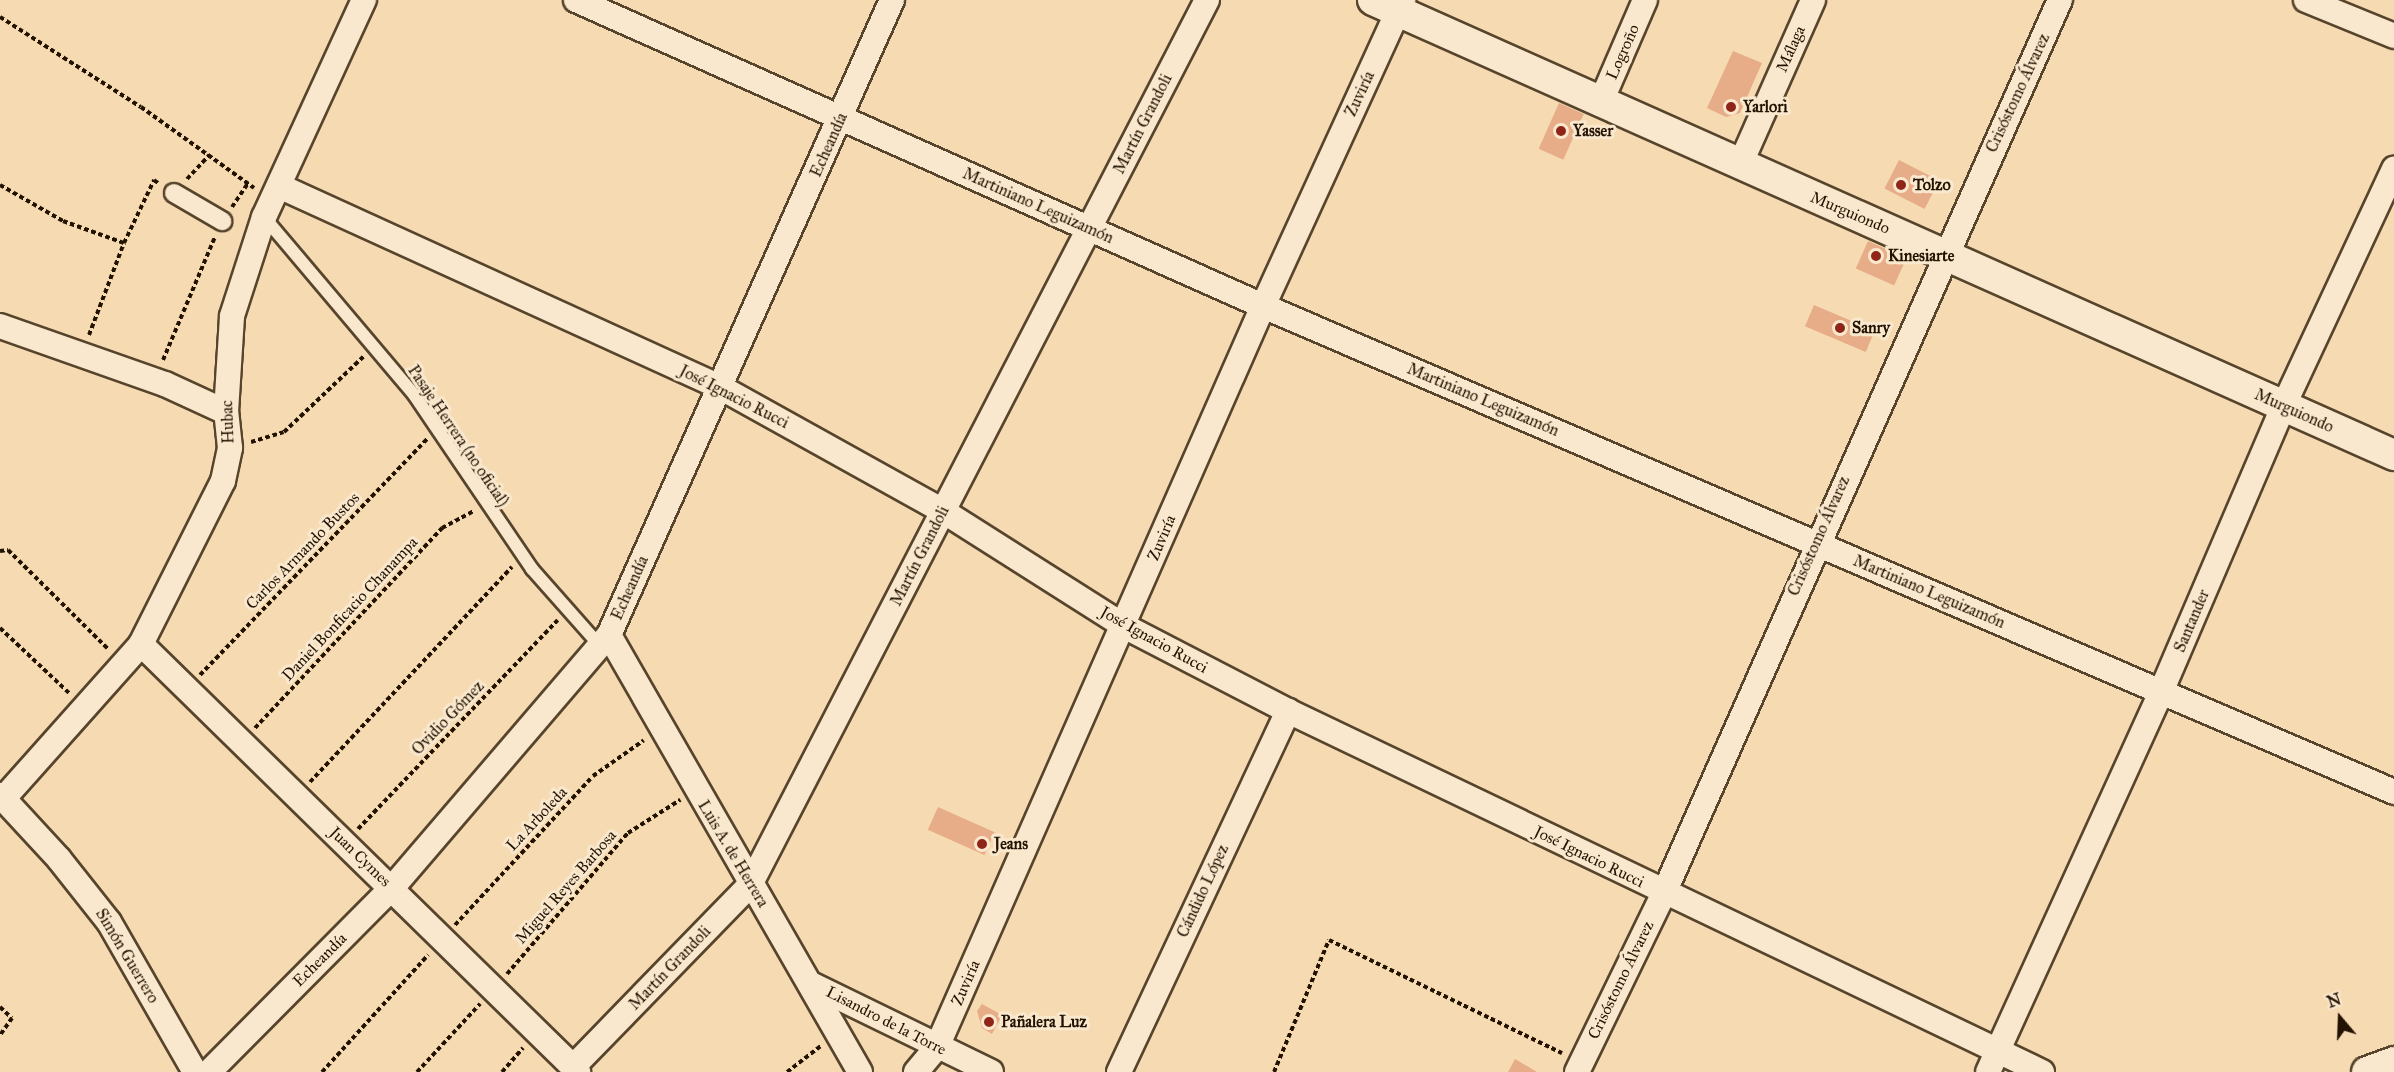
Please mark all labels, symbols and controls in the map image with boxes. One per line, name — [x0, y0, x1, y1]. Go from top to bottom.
street label: Logroño — [1602, 21, 1644, 83]
street label: Málaga — [1772, 23, 1810, 75]
street label: Crisóstomo Álvarez — [1982, 30, 2054, 156]
street label: Zuviría — [1341, 68, 1379, 120]
street label: Martín Grandoli — [1110, 71, 1176, 177]
place label: Yarlori — [1743, 97, 1788, 117]
marker: Yarlori — [1724, 100, 1738, 114]
street label: Echeandía — [806, 110, 852, 180]
place label: Yasser — [1573, 121, 1613, 141]
marker: Yasser — [1554, 124, 1568, 138]
street label: Martiniano Leguizamón — [960, 164, 1116, 248]
place label: Tolzo — [1913, 175, 1951, 195]
marker: Tolzo — [1894, 178, 1908, 192]
street label: Murguiondo — [1807, 188, 1893, 238]
place label: Kinesiarte — [1888, 246, 1954, 266]
marker: Kinesiarte — [1869, 249, 1883, 263]
place label: Sanry — [1852, 318, 1890, 338]
marker: Sanry — [1833, 321, 1847, 335]
street label: Martiniano Leguizamón — [1404, 359, 1562, 441]
street label: José Ignacio Rucci — [676, 361, 792, 433]
street label: Pasaje Herrera (no oficial) — [404, 362, 512, 510]
street label: Murguiondo — [2252, 385, 2336, 437]
street label: Hubac — [218, 400, 238, 444]
street label: Crisóstomo Álvarez — [1784, 473, 1854, 599]
street label: Carlos Armando Bustos — [242, 489, 364, 613]
street label: Martín Grandoli — [887, 503, 953, 609]
street label: Zuviría — [1144, 512, 1180, 564]
street label: Daniel Bonficacio Chanampa — [278, 533, 422, 685]
street label: Martiniano Leguizamón — [1850, 551, 2008, 633]
street label: Echeandía — [607, 553, 653, 623]
street label: Santander — [2170, 587, 2214, 655]
street label: José Ignacio Rucci — [1097, 602, 1211, 678]
street label: Ovidio Gómez — [408, 677, 488, 759]
street label: La Arboleda — [503, 783, 571, 855]
street label: Luis A. de Herrera — [694, 797, 772, 911]
street label: José Ignacio Rucci — [1531, 822, 1647, 892]
street label: Juan Cymes — [325, 823, 395, 891]
street label: Miguel Reyes Barbosa — [511, 826, 621, 948]
place label: Jeans — [994, 834, 1028, 854]
marker: Jeans — [975, 837, 989, 851]
street label: Cándido López — [1173, 841, 1233, 941]
street label: Simón Guerrero — [91, 905, 163, 1007]
street label: Crisóstomo Álvarez — [1584, 918, 1658, 1042]
street label: Martín Grandoli — [625, 922, 715, 1014]
street label: Echeandía — [289, 929, 351, 991]
street label: Zuviría — [948, 957, 984, 1009]
street label: Lisandro de la Torre — [823, 982, 949, 1060]
north arrow — [2310, 988, 2370, 1048]
text: N — [2324, 989, 2343, 1012]
place label: Pañalera Luz — [1001, 1012, 1087, 1032]
marker: Pañalera Luz — [982, 1015, 996, 1029]

